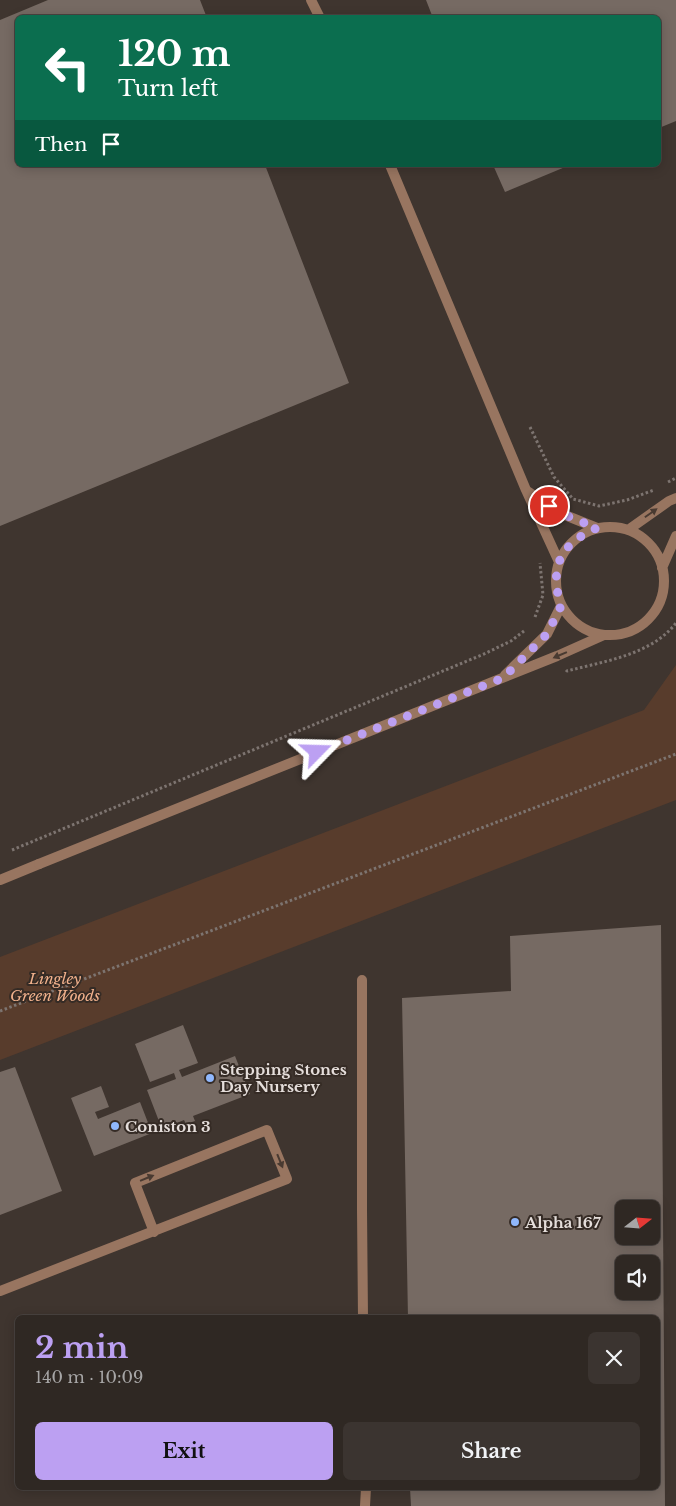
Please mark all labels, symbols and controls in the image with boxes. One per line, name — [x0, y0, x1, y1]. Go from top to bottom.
text: 120 m — [118, 32, 231, 75]
icon: left — [35, 35, 100, 100]
text: Turn left — [118, 75, 218, 102]
icon: arrive — [97, 130, 125, 158]
text: Then — [35, 133, 87, 156]
pin — [528, 485, 570, 527]
icon: arrive — [535, 492, 563, 520]
one-way arrow — [645, 508, 658, 518]
one-way arrow — [553, 652, 567, 660]
position arrow — [290, 725, 342, 777]
park label: Lingley Green Woods — [10, 969, 100, 1005]
place label: Stepping Stones Day Nursery — [220, 1060, 347, 1096]
marker: Stepping Stones Day Nursery — [204, 1072, 216, 1084]
place label: Coniston 3 — [125, 1117, 211, 1136]
marker: Coniston 3 — [109, 1120, 121, 1132]
one-way arrow — [276, 1154, 284, 1168]
one-way arrow — [140, 1174, 155, 1181]
north arrow — [615, 1200, 660, 1245]
map controls — [615, 1200, 660, 1300]
place label: Alpha 167 — [524, 1213, 601, 1232]
marker: Alpha 167 — [509, 1216, 521, 1228]
button: sound — [615, 1255, 660, 1300]
text: 2 min — [35, 1329, 128, 1366]
button: close — [588, 1332, 640, 1384]
text: 140 m · 10:09 — [35, 1367, 143, 1387]
button: Exit — [35, 1422, 333, 1480]
button: Share — [343, 1422, 640, 1480]

